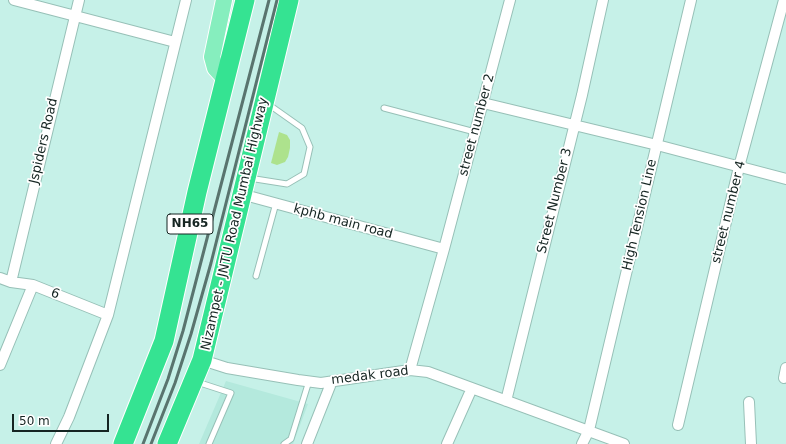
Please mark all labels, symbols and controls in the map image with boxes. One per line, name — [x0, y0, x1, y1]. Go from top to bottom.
street label: street number 2 — [456, 72, 498, 178]
street label: Nizampet - JNTU Road Mumbai Highway — [198, 96, 272, 352]
street label: Jspiders Road — [27, 97, 61, 185]
street label: Street Number 3 — [534, 147, 576, 255]
street label: High Tension Line — [620, 158, 660, 272]
street label: street number 4 — [709, 159, 749, 265]
street label: kphb main road — [292, 201, 394, 243]
road number: NH65 — [167, 214, 213, 234]
street label: 6 — [48, 285, 62, 303]
street label: medak road — [330, 364, 410, 388]
scale bar — [14, 406, 111, 432]
text: 50 m — [19, 414, 50, 428]

